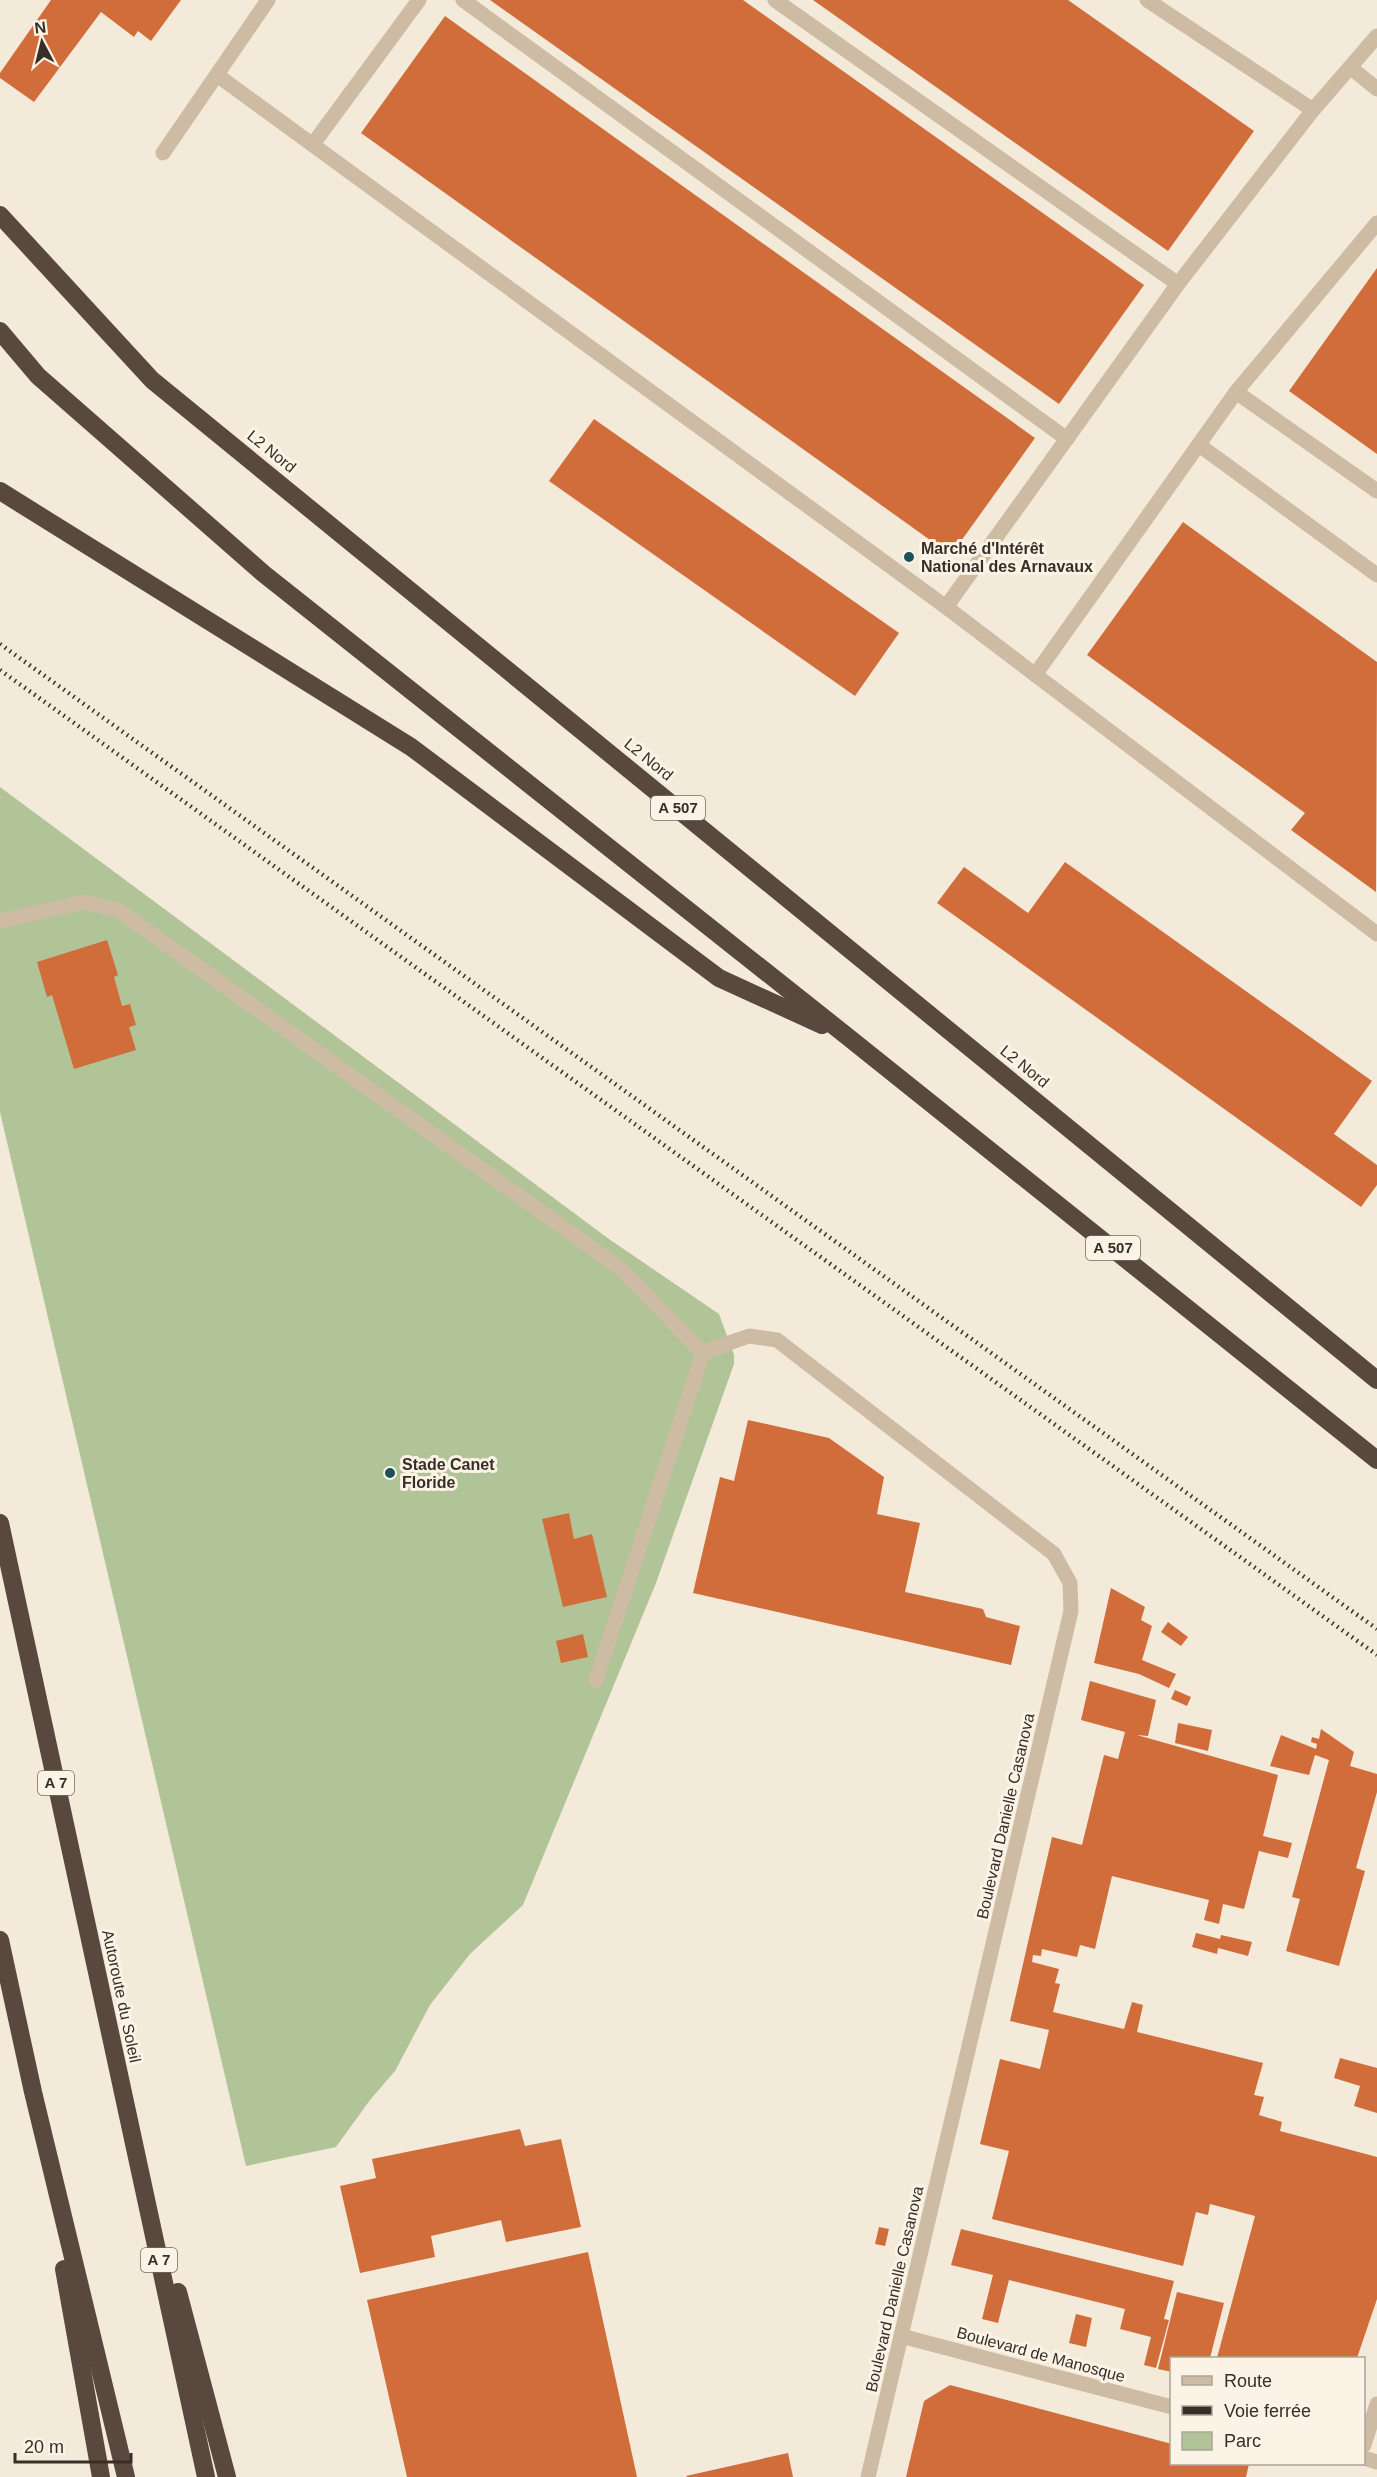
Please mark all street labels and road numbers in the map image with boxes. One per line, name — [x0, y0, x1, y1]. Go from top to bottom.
street label: L2 Nord — [244, 427, 299, 476]
street label: L2 Nord — [621, 735, 676, 784]
road number: A 507 — [651, 796, 705, 820]
street label: L2 Nord — [997, 1042, 1052, 1091]
road number: A 507 — [1086, 1236, 1140, 1260]
street label: Boulevard Danielle Casanova — [973, 1711, 1038, 1921]
road number: A 7 — [38, 1771, 74, 1795]
street label: Autoroute du Soleil — [99, 1928, 144, 2064]
street label: Boulevard Danielle Casanova — [862, 2184, 927, 2394]
road number: A 7 — [141, 2248, 177, 2272]
street label: Boulevard de Manosque — [955, 2324, 1127, 2385]

